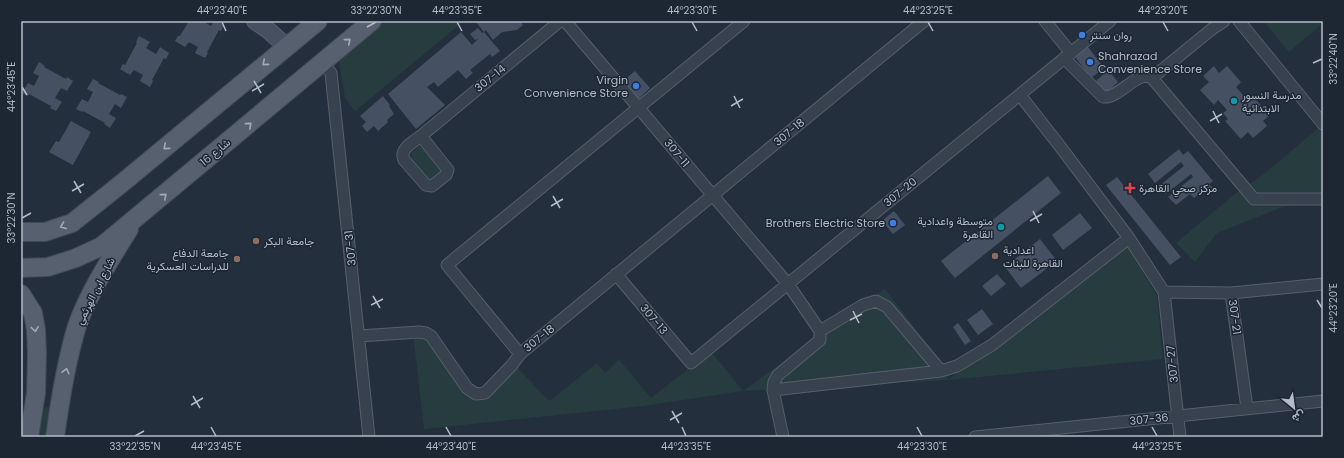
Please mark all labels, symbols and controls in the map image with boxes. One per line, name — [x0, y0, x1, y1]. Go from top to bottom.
text: 44°23'40"E — [197, 3, 247, 18]
text: 33°22'30"N — [350, 3, 402, 18]
text: 44°23'35"E — [432, 3, 482, 18]
text: 44°23'30"E — [667, 3, 717, 18]
text: 44°23'25"E — [903, 3, 953, 18]
text: 44°23'20"E — [1138, 3, 1188, 18]
place label: روان سنتر — [1089, 27, 1132, 43]
marker: روان سنتر — [1077, 30, 1087, 40]
text: 33°22'40"N — [1326, 33, 1341, 85]
one-way arrow — [344, 39, 351, 46]
place label: Shahrazad Convenience Store — [1098, 48, 1202, 77]
marker: Shahrazad Convenience Store — [1085, 57, 1095, 67]
one-way arrow — [263, 59, 270, 66]
street label: 307-14 — [471, 60, 509, 96]
text: 44°23'45"E — [4, 62, 19, 112]
place label: Virgin Convenience Store — [524, 72, 628, 101]
marker: Virgin Convenience Store — [631, 81, 641, 91]
place label: مدرسة النسور الابتدائية — [1241, 87, 1301, 116]
marker: مدرسة النسور الابتدائية — [1229, 96, 1239, 106]
street label: 307-18 — [770, 114, 808, 150]
one-way arrow — [244, 122, 251, 129]
street label: شارع 16 — [196, 134, 234, 170]
street label: 307-11 — [660, 135, 694, 171]
one-way arrow — [163, 142, 170, 149]
street label: 307-20 — [880, 174, 920, 210]
place label: مركز صحي القاهرة — [1139, 180, 1217, 198]
marker: مركز صحي القاهرة — [1124, 182, 1136, 194]
text: 33°22'30"N — [4, 192, 19, 244]
one-way arrow — [159, 193, 166, 200]
place label: متوسطة واعدادية القاهرة — [918, 213, 993, 242]
place label: Brothers Electric Store — [766, 215, 885, 231]
marker: Brothers Electric Store — [888, 218, 898, 228]
one-way arrow — [60, 222, 67, 230]
marker: متوسطة واعدادية القاهرة — [996, 222, 1006, 232]
street label: 307-31 — [340, 230, 360, 266]
place label: جامعة البكر — [263, 233, 314, 249]
marker: جامعة البكر — [251, 236, 261, 246]
place label: اعدادية القاهرة للبنات — [1003, 242, 1063, 271]
place label: جامعة الدفاع للدراسات العسكرية — [147, 245, 229, 274]
marker: اعدادية القاهرة للبنات — [990, 251, 1000, 261]
street label: شارع ابن الهرثمي — [71, 254, 121, 328]
marker: جامعة الدفاع للدراسات العسكرية — [232, 254, 242, 264]
text: 44°23'20"E — [1326, 283, 1341, 333]
street label: 307-21 — [1225, 298, 1245, 336]
street label: 307-13 — [636, 300, 672, 338]
street label: 307-18 — [520, 320, 558, 356]
one-way arrow — [30, 326, 39, 332]
street label: 307-27 — [1162, 344, 1182, 384]
one-way arrow — [61, 368, 70, 375]
north arrow — [1274, 388, 1314, 428]
text: ش — [1289, 407, 1309, 427]
street label: 307-36 — [1129, 409, 1169, 429]
text: 33°22'35"N — [109, 439, 161, 454]
text: 44°23'45"E — [191, 439, 241, 454]
text: 44°23'40"E — [426, 439, 476, 454]
text: 44°23'35"E — [661, 439, 711, 454]
text: 44°23'30"E — [897, 439, 947, 454]
text: 44°23'25"E — [1132, 439, 1182, 454]

